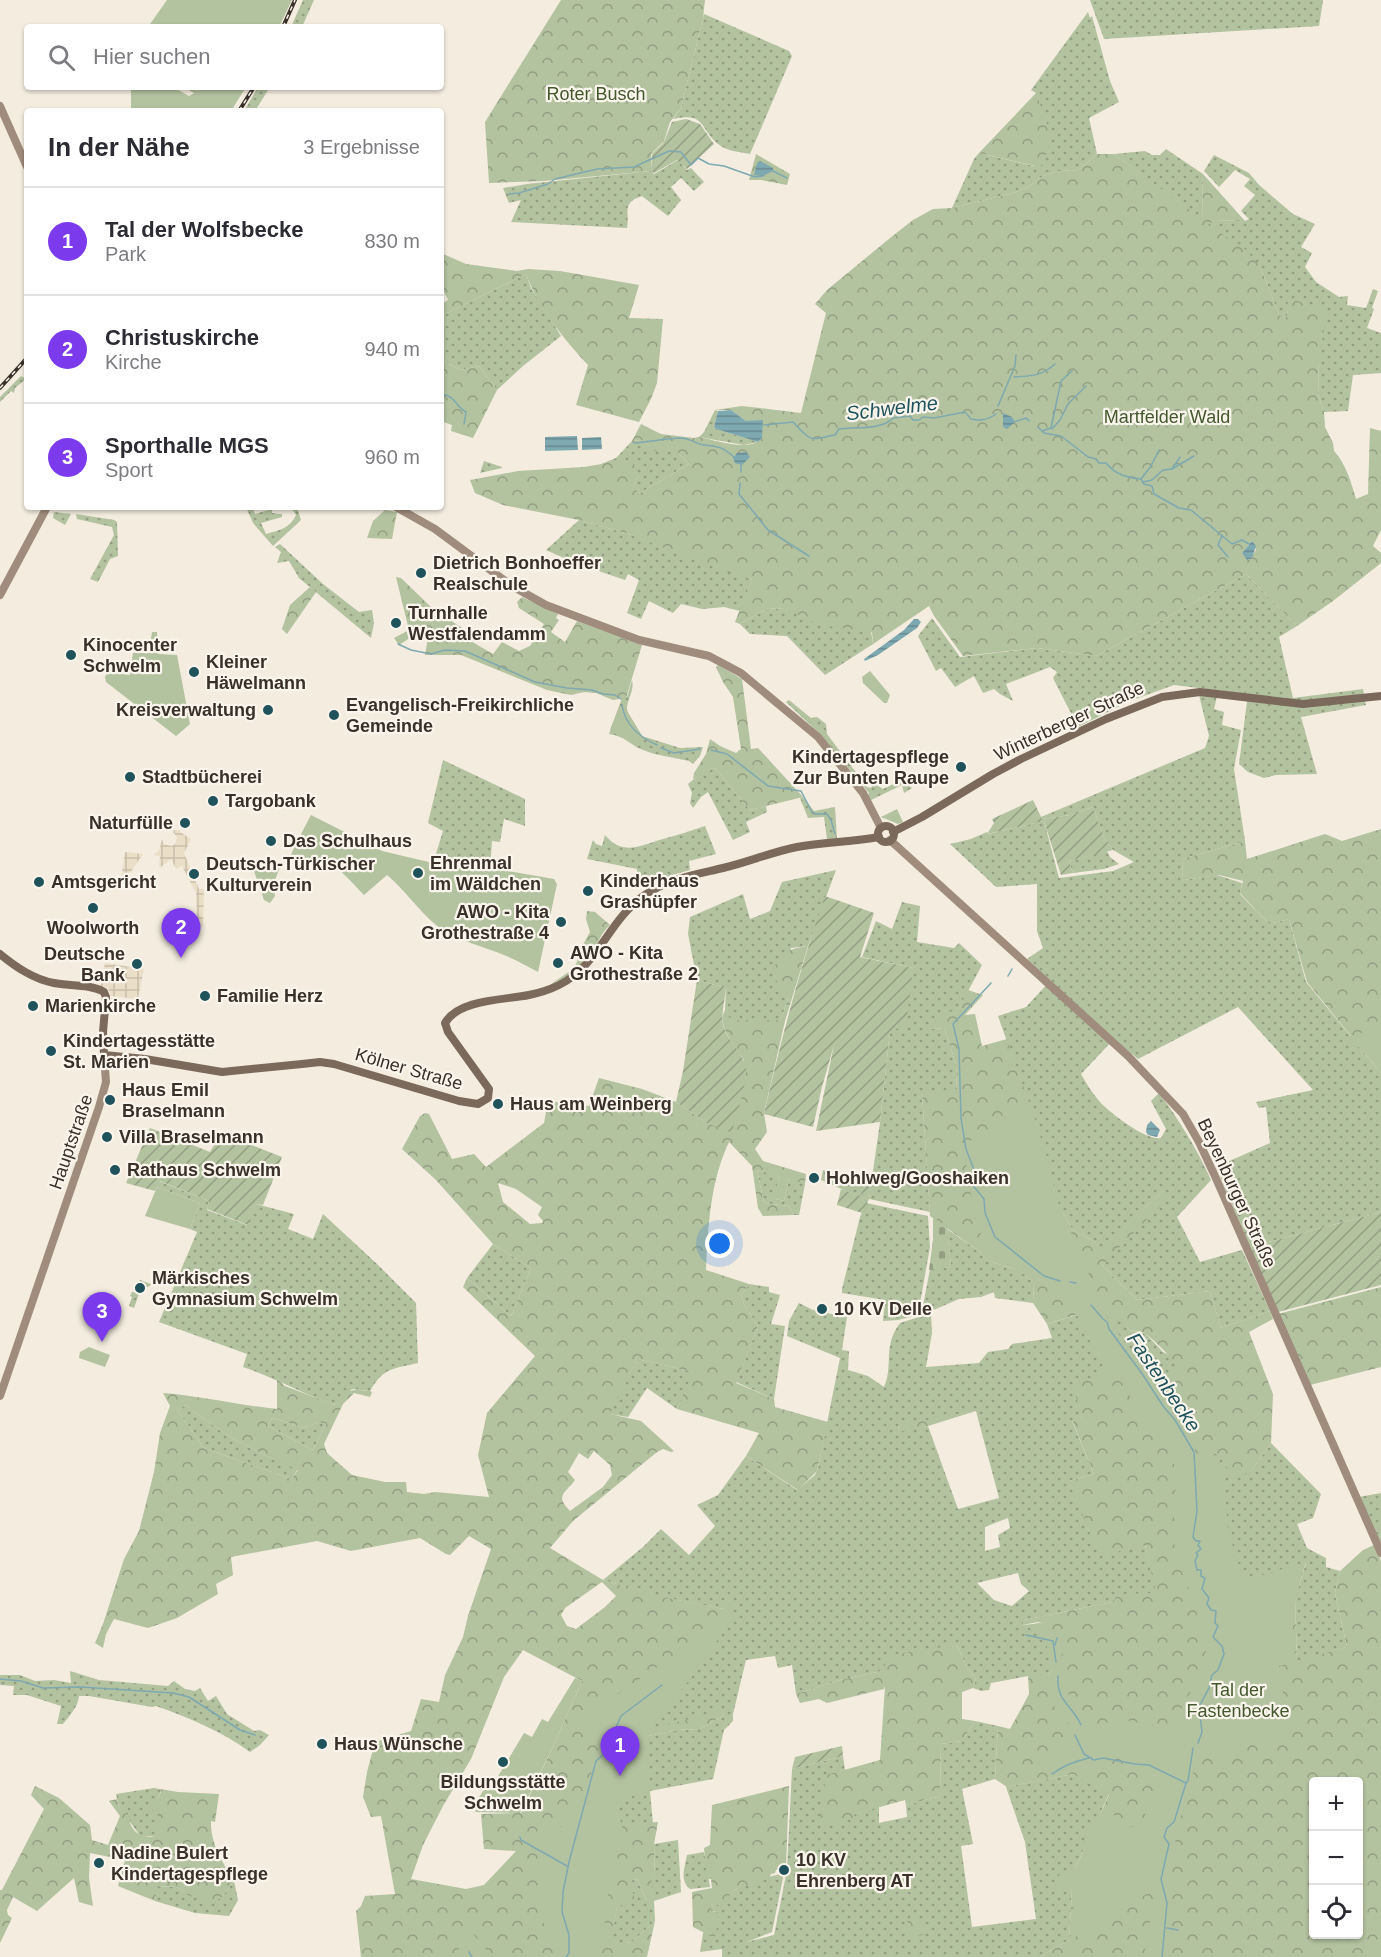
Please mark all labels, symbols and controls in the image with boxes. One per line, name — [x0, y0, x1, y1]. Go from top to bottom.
search box — [24, 24, 444, 90]
icon: search — [45, 41, 78, 74]
text: Hier suchen — [93, 44, 210, 69]
park label: Roter Busch — [546, 84, 646, 104]
text: In der Nähe — [48, 132, 190, 162]
text: 3 Ergebnisse — [303, 136, 420, 158]
text: Tal der Wolfsbecke — [105, 217, 303, 242]
text: 1 — [62, 230, 73, 252]
text: 830 m — [364, 230, 420, 252]
text: Park — [105, 243, 146, 265]
text: Christuskirche — [105, 325, 259, 350]
text: 2 — [62, 338, 73, 360]
text: 940 m — [364, 338, 420, 360]
text: Kirche — [105, 351, 162, 373]
water label: Schwelme — [845, 391, 939, 425]
park label: Martfelder Wald — [1104, 407, 1230, 427]
text: Sporthalle MGS — [105, 433, 269, 458]
text: 3 — [62, 446, 73, 468]
text: 960 m — [364, 446, 420, 468]
text: Sport — [105, 459, 153, 481]
place label: Dietrich Bonhoeffer Realschule — [433, 553, 601, 594]
marker: Dietrich Bonhoeffer Realschule — [414, 566, 428, 580]
place label: Turnhalle Westfalendamm — [408, 603, 546, 644]
marker: Turnhalle Westfalendamm — [389, 616, 403, 630]
place label: Kinocenter Schwelm — [83, 635, 177, 676]
marker: Kinocenter Schwelm — [64, 648, 78, 662]
place label: Kleiner Häwelmann — [206, 652, 306, 693]
marker: Kleiner Häwelmann — [187, 665, 201, 679]
street label: Winterberger Straße — [991, 677, 1147, 765]
place label: Evangelisch-Freikirchliche Gemeinde — [346, 695, 574, 736]
place label: Kreisverwaltung — [116, 700, 256, 720]
marker: Kreisverwaltung — [261, 703, 275, 717]
marker: Evangelisch-Freikirchliche Gemeinde — [327, 708, 341, 722]
place label: Kindertagespflege Zur Bunten Raupe — [792, 747, 949, 788]
marker: Kindertagespflege Zur Bunten Raupe — [954, 760, 968, 774]
place label: Stadtbücherei — [142, 767, 262, 787]
marker: Stadtbücherei — [123, 770, 137, 784]
place label: Targobank — [225, 791, 317, 811]
marker: Targobank — [206, 794, 220, 808]
place label: Naturfülle — [89, 813, 173, 833]
marker: Naturfülle — [178, 816, 192, 830]
place label: Das Schulhaus — [283, 831, 412, 851]
marker: Das Schulhaus — [264, 834, 278, 848]
place label: Ehrenmal im Wäldchen — [430, 853, 541, 894]
place label: Deutsch-Türkischer Kulturverein — [206, 854, 375, 895]
marker: Ehrenmal im Wäldchen — [411, 866, 425, 880]
marker: Deutsch-Türkischer Kulturverein — [187, 867, 201, 881]
place label: Kinderhaus Grashüpfer — [600, 871, 699, 912]
place label: Amtsgericht — [51, 872, 156, 892]
marker: Amtsgericht — [32, 875, 46, 889]
marker: Kinderhaus Grashüpfer — [581, 884, 595, 898]
marker: Woolworth — [86, 901, 100, 915]
place label: AWO - Kita Grothestraße 4 — [421, 902, 550, 943]
pin: 2 — [162, 908, 201, 958]
marker: AWO - Kita Grothestraße 4 — [554, 915, 568, 929]
place label: Woolworth — [47, 918, 139, 938]
place label: AWO - Kita Grothestraße 2 — [570, 943, 698, 984]
place label: Deutsche Bank — [44, 944, 126, 985]
marker: AWO - Kita Grothestraße 2 — [551, 956, 565, 970]
marker: Deutsche Bank — [130, 957, 144, 971]
place label: Familie Herz — [217, 986, 323, 1006]
marker: Familie Herz — [198, 989, 212, 1003]
place label: Marienkirche — [45, 996, 156, 1016]
marker: Marienkirche — [26, 999, 40, 1013]
place label: Kindertagesstätte St. Marien — [63, 1031, 215, 1072]
marker: Kindertagesstätte St. Marien — [44, 1044, 58, 1058]
street label: Kölner Straße — [353, 1044, 465, 1094]
place label: Haus Emil Braselmann — [122, 1080, 225, 1121]
street label: Hauptstraße — [45, 1092, 97, 1192]
marker: Haus Emil Braselmann — [103, 1093, 117, 1107]
place label: Haus am Weinberg — [510, 1094, 672, 1114]
marker: Haus am Weinberg — [491, 1097, 505, 1111]
street label: Beyenburger Straße — [1194, 1115, 1280, 1271]
place label: Villa Braselmann — [119, 1127, 264, 1147]
marker: Villa Braselmann — [100, 1130, 114, 1144]
place label: Rathaus Schwelm — [127, 1160, 281, 1180]
marker: Rathaus Schwelm — [108, 1163, 122, 1177]
place label: Hohlweg/Gooshaiken — [826, 1168, 1009, 1188]
marker: Hohlweg/Gooshaiken — [807, 1171, 821, 1185]
your location — [705, 1229, 734, 1258]
place label: Märkisches Gymnasium Schwelm — [152, 1268, 338, 1309]
marker: Märkisches Gymnasium Schwelm — [133, 1281, 147, 1295]
pin: 3 — [82, 1292, 122, 1342]
place label: 10 KV Delle — [834, 1299, 932, 1319]
marker: 10 KV Delle — [815, 1302, 829, 1316]
water label: Fastenbecke — [1123, 1328, 1205, 1436]
park label: Tal der Fastenbecke — [1186, 1680, 1290, 1721]
pin: 1 — [600, 1726, 640, 1776]
place label: Haus Wünsche — [334, 1734, 463, 1754]
marker: Haus Wünsche — [315, 1737, 329, 1751]
marker: Bildungsstätte Schwelm — [496, 1755, 510, 1769]
place label: Bildungsstätte Schwelm — [440, 1772, 566, 1813]
map controls — [1309, 1777, 1363, 1939]
button: + — [1309, 1777, 1363, 1831]
button: − — [1309, 1831, 1363, 1885]
place label: Nadine Bulert Kindertagespflege — [111, 1843, 268, 1884]
place label: 10 KV Ehrenberg AT — [796, 1850, 913, 1891]
marker: Nadine Bulert Kindertagespflege — [92, 1856, 106, 1870]
marker: 10 KV Ehrenberg AT — [777, 1863, 791, 1877]
button: locate — [1309, 1885, 1363, 1939]

